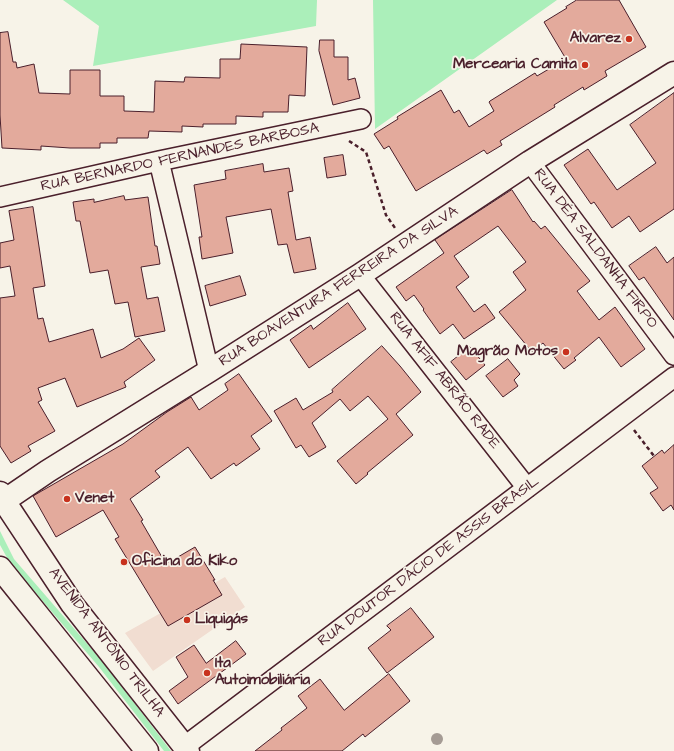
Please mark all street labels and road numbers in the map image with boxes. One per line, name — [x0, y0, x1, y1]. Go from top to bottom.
street label: RUA BERNARDO FERNANDES BARBOSA — [39, 120, 321, 196]
street label: RUA DÉA SALDANHA FIRPO — [529, 166, 661, 332]
street label: RUA BOAVENTURA FERREIRA DA SILVA — [216, 203, 462, 371]
street label: RUA AFIF ABRÃO RADE — [385, 309, 503, 453]
street label: RUA DOUTOR DÁCIO DE ASSIS BRASIL — [315, 473, 543, 651]
street label: AVENIDA ANTÔNIO TRILHA — [44, 565, 168, 721]

